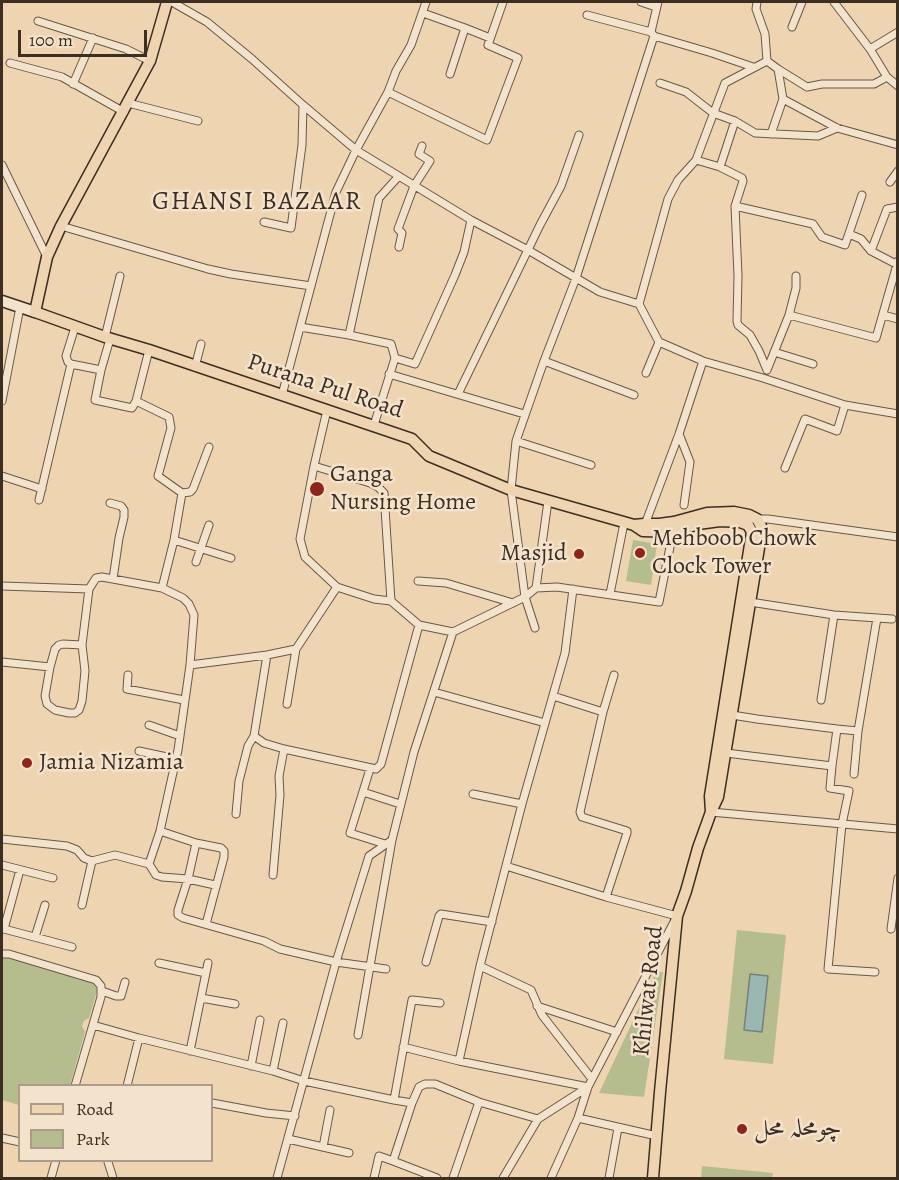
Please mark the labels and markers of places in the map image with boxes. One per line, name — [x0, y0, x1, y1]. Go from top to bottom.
place label: Ganga Nursing Home — [330, 461, 476, 517]
marker: Ganga Nursing Home — [308, 480, 326, 498]
place label: Mehboob Chowk Clock Tower — [652, 525, 817, 581]
place label: Masjid — [500, 540, 567, 568]
marker: Mehboob Chowk Clock Tower — [633, 546, 647, 560]
marker: Masjid — [572, 547, 586, 561]
place label: Jamia Nizamia — [39, 749, 184, 777]
marker: Jamia Nizamia — [20, 756, 34, 770]
place label: چومحلہ محل — [754, 1115, 841, 1143]
marker: چومحلہ محل — [735, 1122, 749, 1136]

